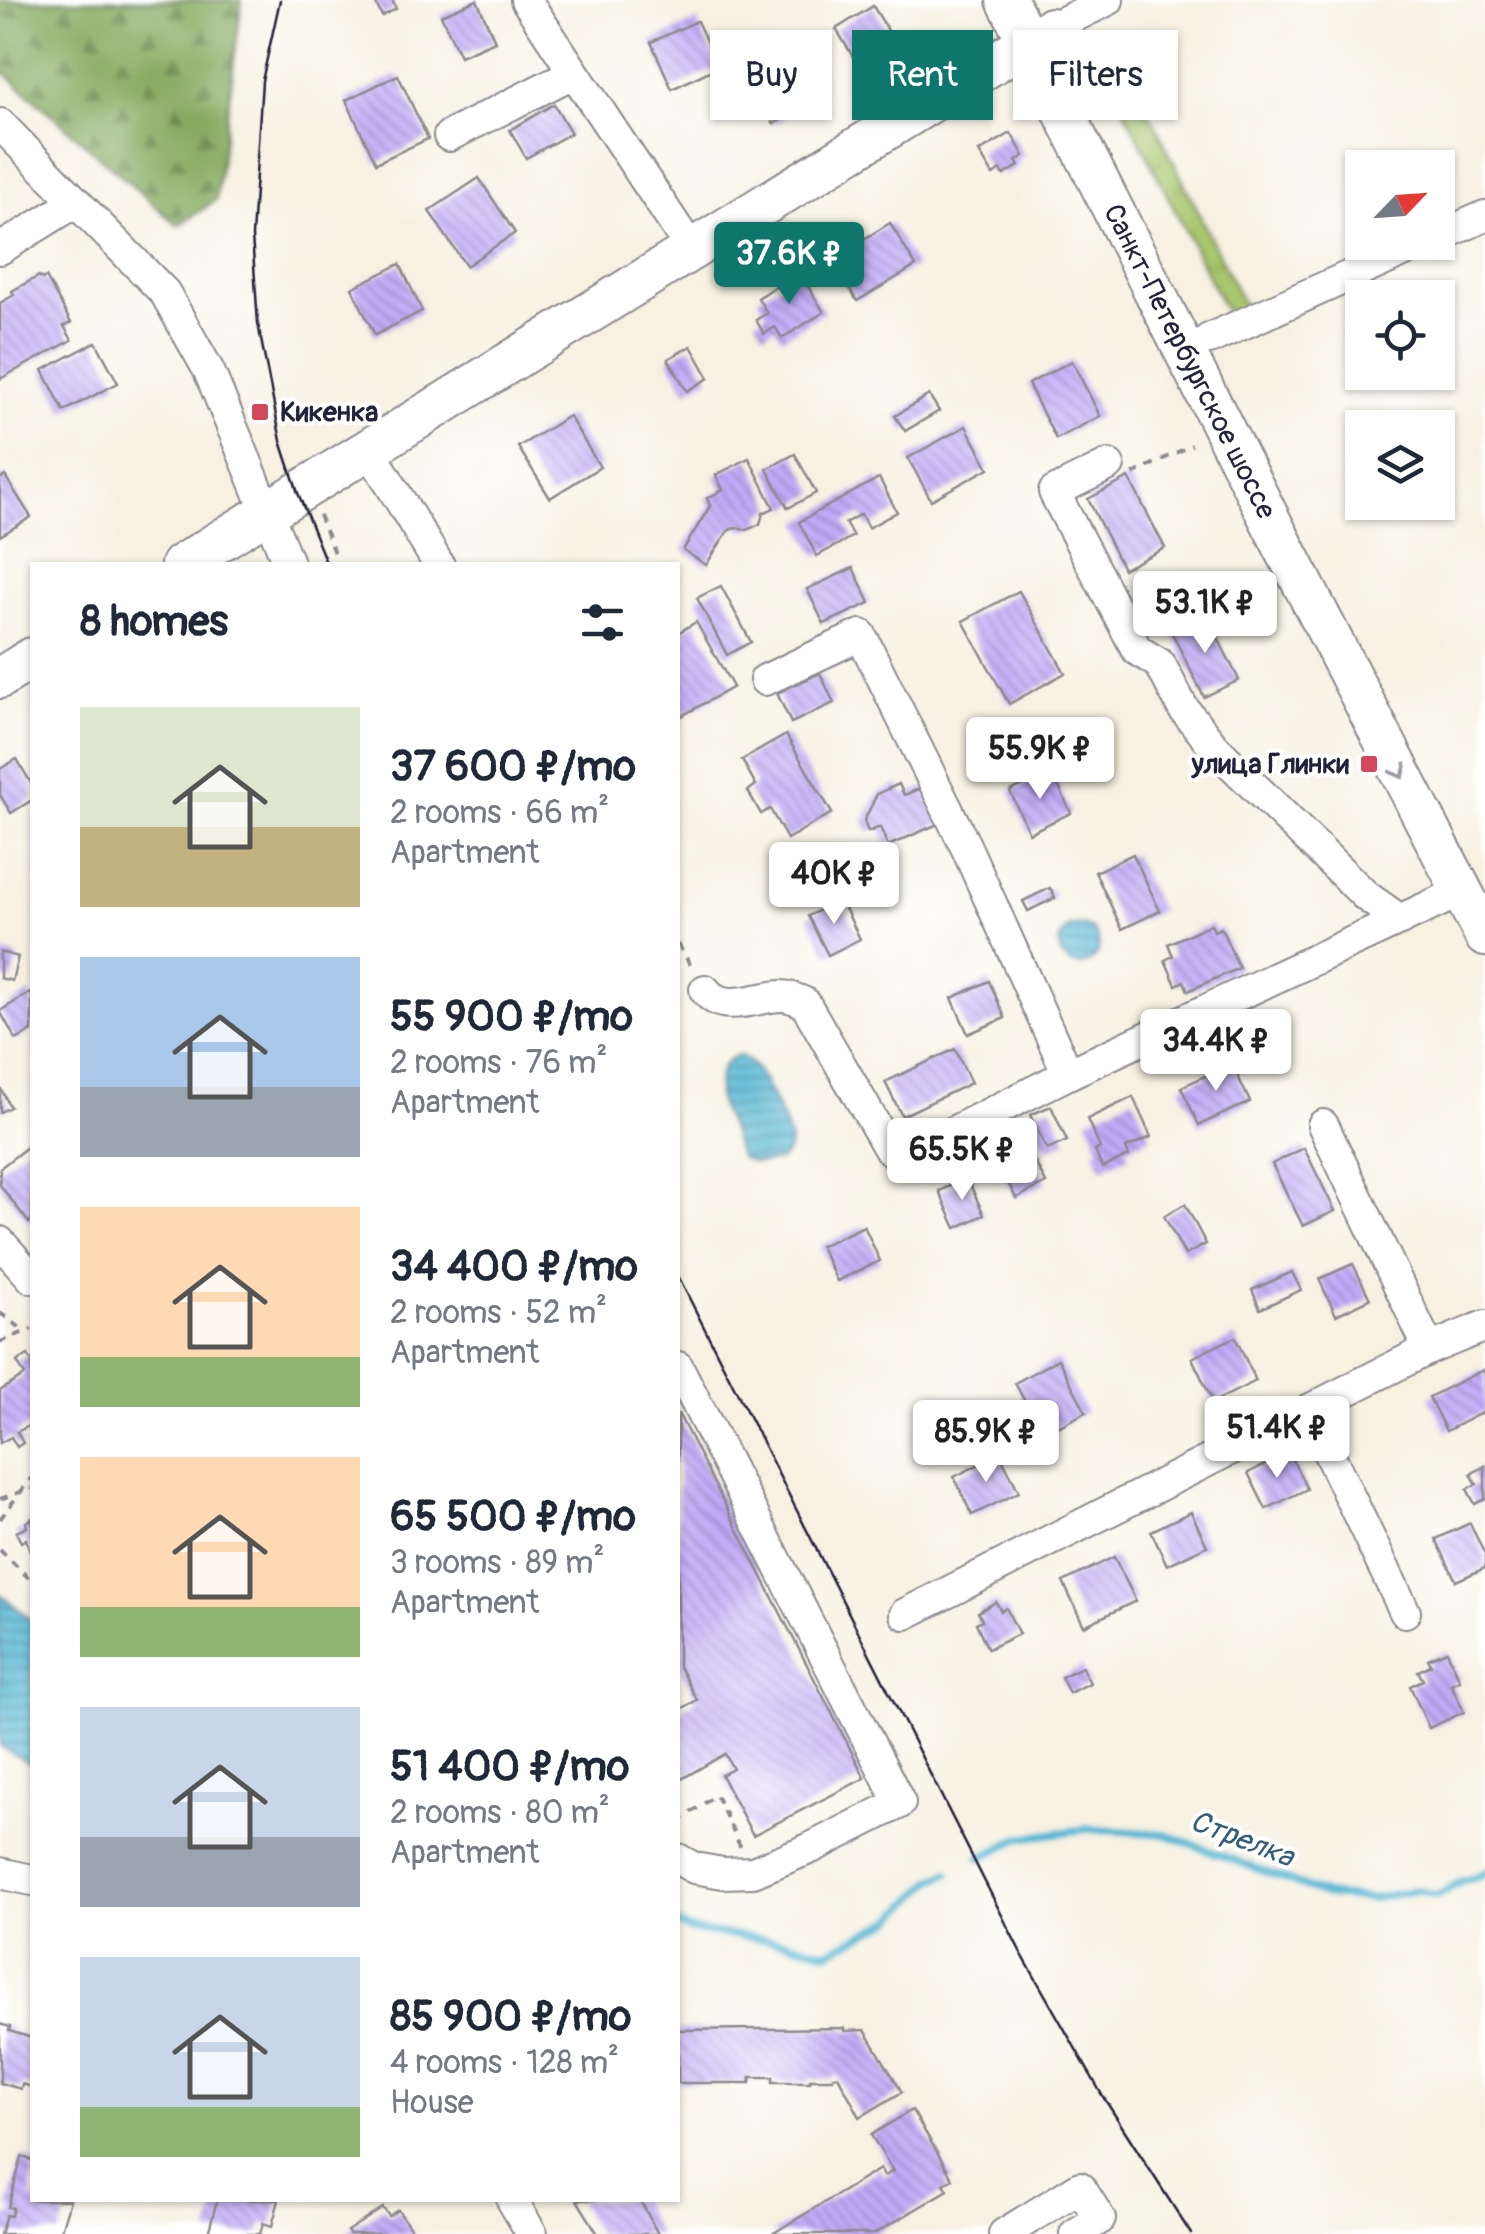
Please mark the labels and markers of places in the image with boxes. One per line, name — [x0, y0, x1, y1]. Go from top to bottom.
pin: 37.6K ₽ — [697, 222, 881, 307]
place label: Кикенка — [280, 395, 378, 430]
marker: Кикенка — [249, 401, 271, 423]
pin: 53.1K ₽ — [1113, 571, 1297, 656]
pin: 55.9K ₽ — [948, 717, 1132, 802]
place label: улица Глинки — [1191, 747, 1350, 782]
marker: улица Глинки — [1358, 753, 1380, 775]
pin: 40K ₽ — [764, 842, 904, 927]
pin: 34.4K ₽ — [1124, 1009, 1308, 1094]
pin: 65.5K ₽ — [870, 1118, 1054, 1203]
pin: 51.4K ₽ — [1185, 1396, 1369, 1481]
pin: 85.9K ₽ — [894, 1400, 1078, 1485]

